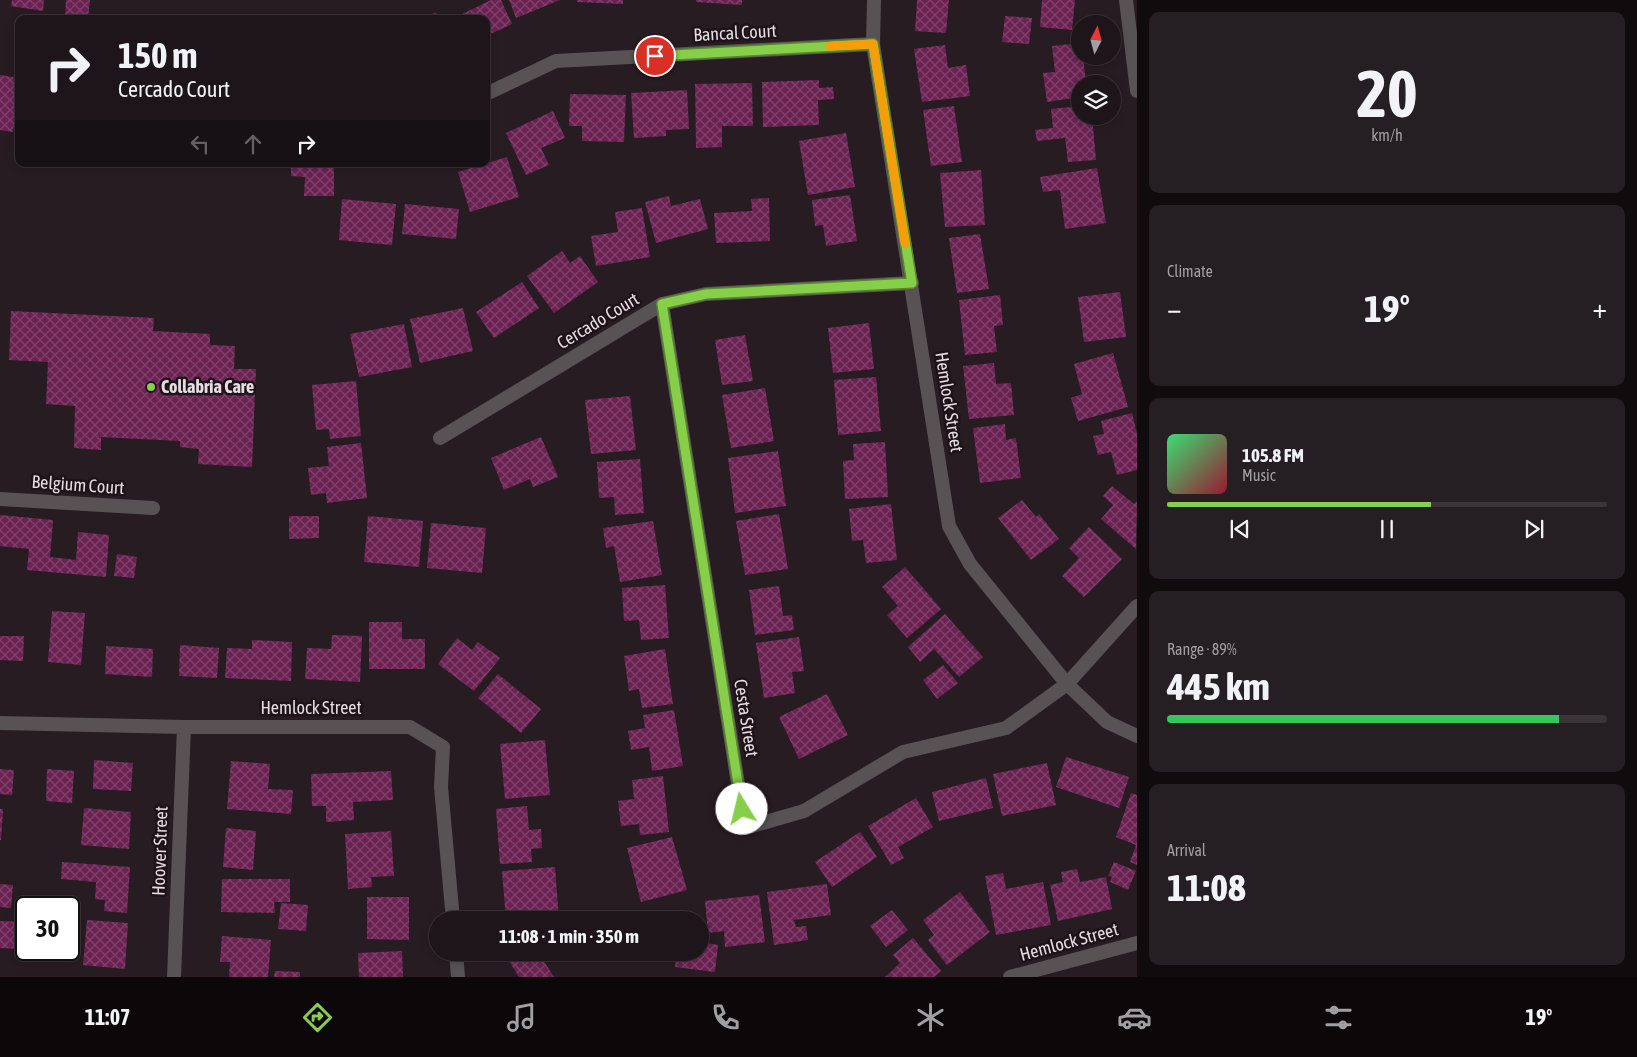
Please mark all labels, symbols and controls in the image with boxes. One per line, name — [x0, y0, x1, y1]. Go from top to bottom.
north arrow — [1071, 15, 1121, 65]
map controls — [1071, 15, 1121, 125]
street label: Bancal Court — [693, 20, 777, 45]
icon: right — [35, 35, 100, 100]
text: 150 m — [118, 35, 197, 75]
pin — [634, 35, 676, 77]
icon: arrive — [641, 42, 669, 70]
text: 20 — [1356, 56, 1418, 131]
button: layers — [1071, 75, 1121, 125]
text: Cercado Court — [118, 76, 230, 102]
text: km/h — [1371, 126, 1403, 144]
icon: left — [186, 130, 214, 158]
icon: ahead — [239, 130, 267, 158]
icon: right — [292, 130, 320, 158]
text: Climate — [1167, 262, 1213, 280]
text: 19° — [1364, 287, 1410, 330]
street label: Cercado Court — [553, 288, 642, 353]
text: − — [1167, 292, 1182, 324]
text: + — [1592, 292, 1607, 324]
street label: Hemlock Street — [931, 350, 968, 454]
place label: Collabria Care — [161, 376, 254, 397]
marker: Collabria Care — [145, 381, 157, 393]
text: 105.8 FM — [1242, 444, 1304, 466]
text: Music — [1242, 466, 1276, 484]
street label: Belgium Court — [31, 471, 125, 498]
icon: previous — [1226, 515, 1254, 543]
icon: pause — [1373, 515, 1401, 543]
icon: next — [1520, 515, 1548, 543]
text: Range · 89% — [1167, 640, 1237, 658]
text: 445 km — [1167, 665, 1270, 708]
street label: Cesta Street — [730, 678, 763, 758]
street label: Hemlock Street — [260, 697, 362, 718]
position arrow — [715, 782, 767, 834]
street label: Hoover Street — [147, 806, 172, 896]
text: Arrival — [1167, 841, 1206, 859]
text: 11:08 — [1167, 866, 1246, 909]
speed limit sign: 30 — [15, 896, 80, 961]
street label: Hemlock Street — [1017, 918, 1120, 965]
text: 11:08 · 1 min · 350 m — [499, 925, 639, 947]
icon: directions — [300, 1000, 335, 1035]
icon: music — [504, 1000, 539, 1035]
icon: phone — [708, 1000, 743, 1035]
icon: climate — [913, 1000, 948, 1035]
icon: car — [1117, 1000, 1152, 1035]
icon: filters — [1321, 1000, 1356, 1035]
text: 11:07 — [85, 1004, 130, 1030]
text: 19° — [1526, 1004, 1552, 1030]

